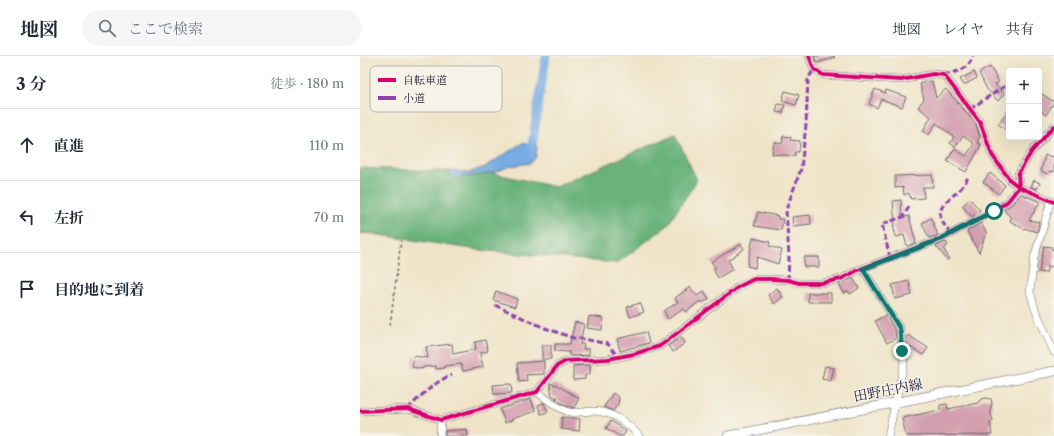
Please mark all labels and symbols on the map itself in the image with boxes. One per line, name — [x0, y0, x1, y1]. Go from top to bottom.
legend — [370, 66, 502, 112]
text: 自転車道 — [403, 73, 447, 87]
text: 小道 — [403, 91, 425, 105]
route start — [985, 202, 1003, 220]
route end — [893, 342, 911, 360]
street label: 田野庄内線 — [852, 374, 924, 406]

